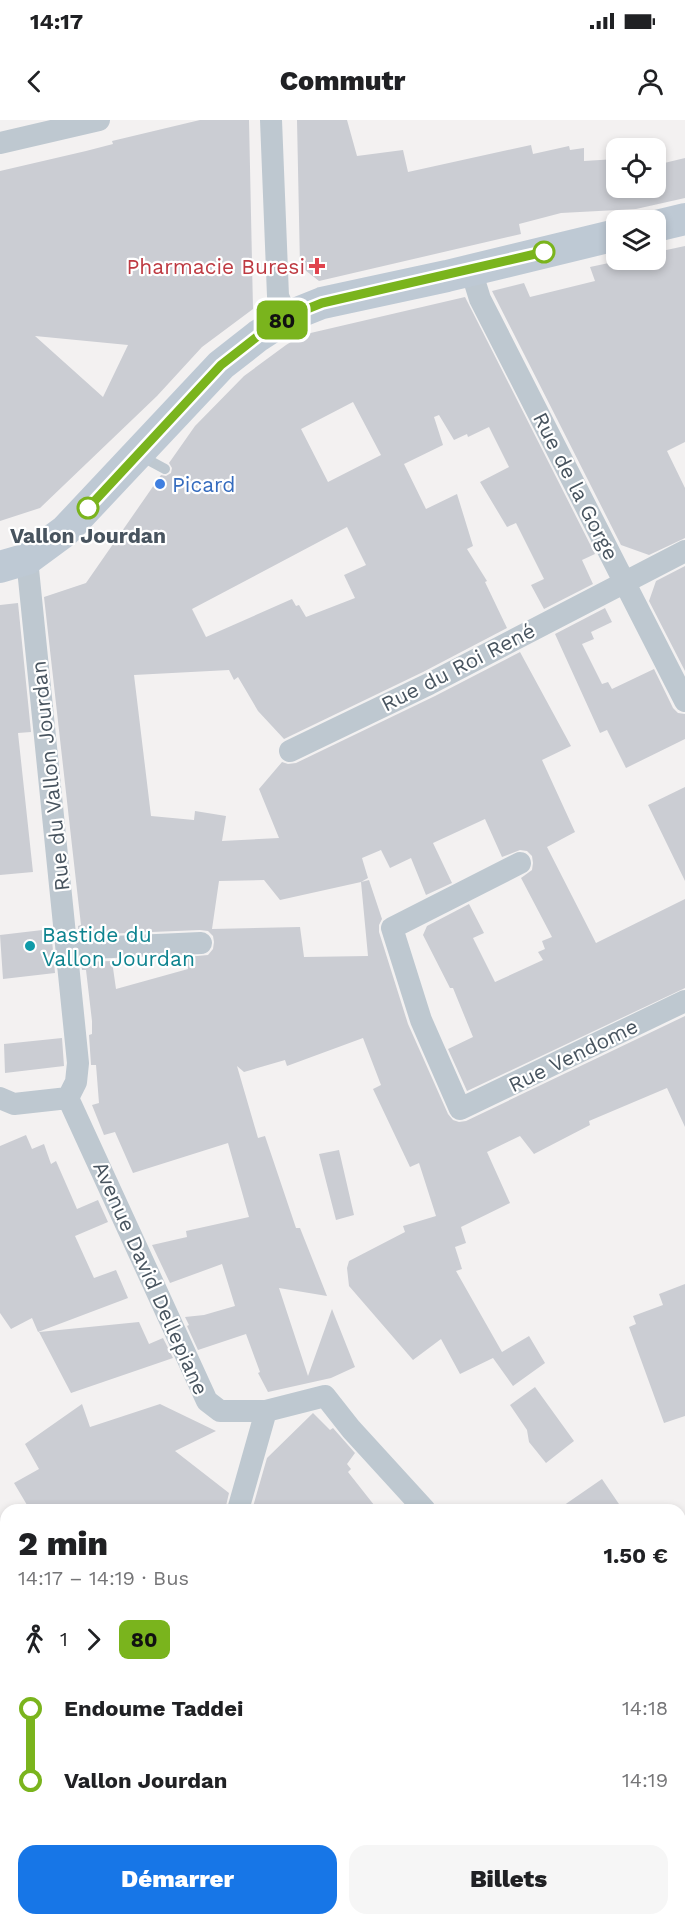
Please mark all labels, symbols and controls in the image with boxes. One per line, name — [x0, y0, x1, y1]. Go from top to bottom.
text: 14:17 — [30, 9, 83, 34]
icon: back — [18, 65, 51, 98]
text: Commutr — [280, 65, 405, 97]
icon: person — [634, 65, 667, 98]
map controls — [606, 138, 666, 270]
button: locate — [606, 138, 666, 198]
button: layers — [606, 210, 666, 270]
unlabelled marker — [533, 241, 555, 263]
place label: Pharmacie Buresi — [127, 254, 305, 279]
marker: Pharmacie Buresi — [310, 259, 324, 273]
line badge: 80 — [255, 300, 309, 340]
text: 80 — [269, 308, 295, 333]
street label: Rue de la Gorge — [528, 408, 624, 564]
place label: Picard — [172, 472, 235, 497]
marker: Picard — [153, 477, 167, 491]
marker: Vallon Jourdan — [77, 497, 99, 519]
place label: Vallon Jourdan — [10, 523, 166, 548]
street label: Rue du Roi René — [377, 617, 539, 717]
street label: Rue du Vallon Jourdan — [25, 660, 75, 892]
place label: Bastide du Vallon Jourdan — [42, 922, 195, 971]
marker: Bastide du Vallon Jourdan — [23, 939, 37, 953]
street label: Rue Vendome — [504, 1013, 642, 1097]
street label: Avenue David Dellepiane — [88, 1157, 214, 1399]
text: 2 min — [18, 1524, 108, 1563]
text: 1.50 € — [603, 1543, 668, 1568]
text: 14:17 – 14:19 · Bus — [18, 1566, 189, 1590]
icon: walk — [18, 1623, 51, 1656]
icon: forward — [77, 1623, 110, 1656]
text: 1 — [60, 1627, 68, 1651]
text: 80 — [131, 1627, 158, 1652]
text: Endoume Taddei — [64, 1696, 243, 1721]
text: 14:18 — [622, 1696, 668, 1720]
text: Vallon Jourdan — [64, 1768, 227, 1793]
text: 14:19 — [622, 1768, 668, 1792]
button: Démarrer — [18, 1845, 337, 1914]
button: Billets — [349, 1845, 668, 1914]

